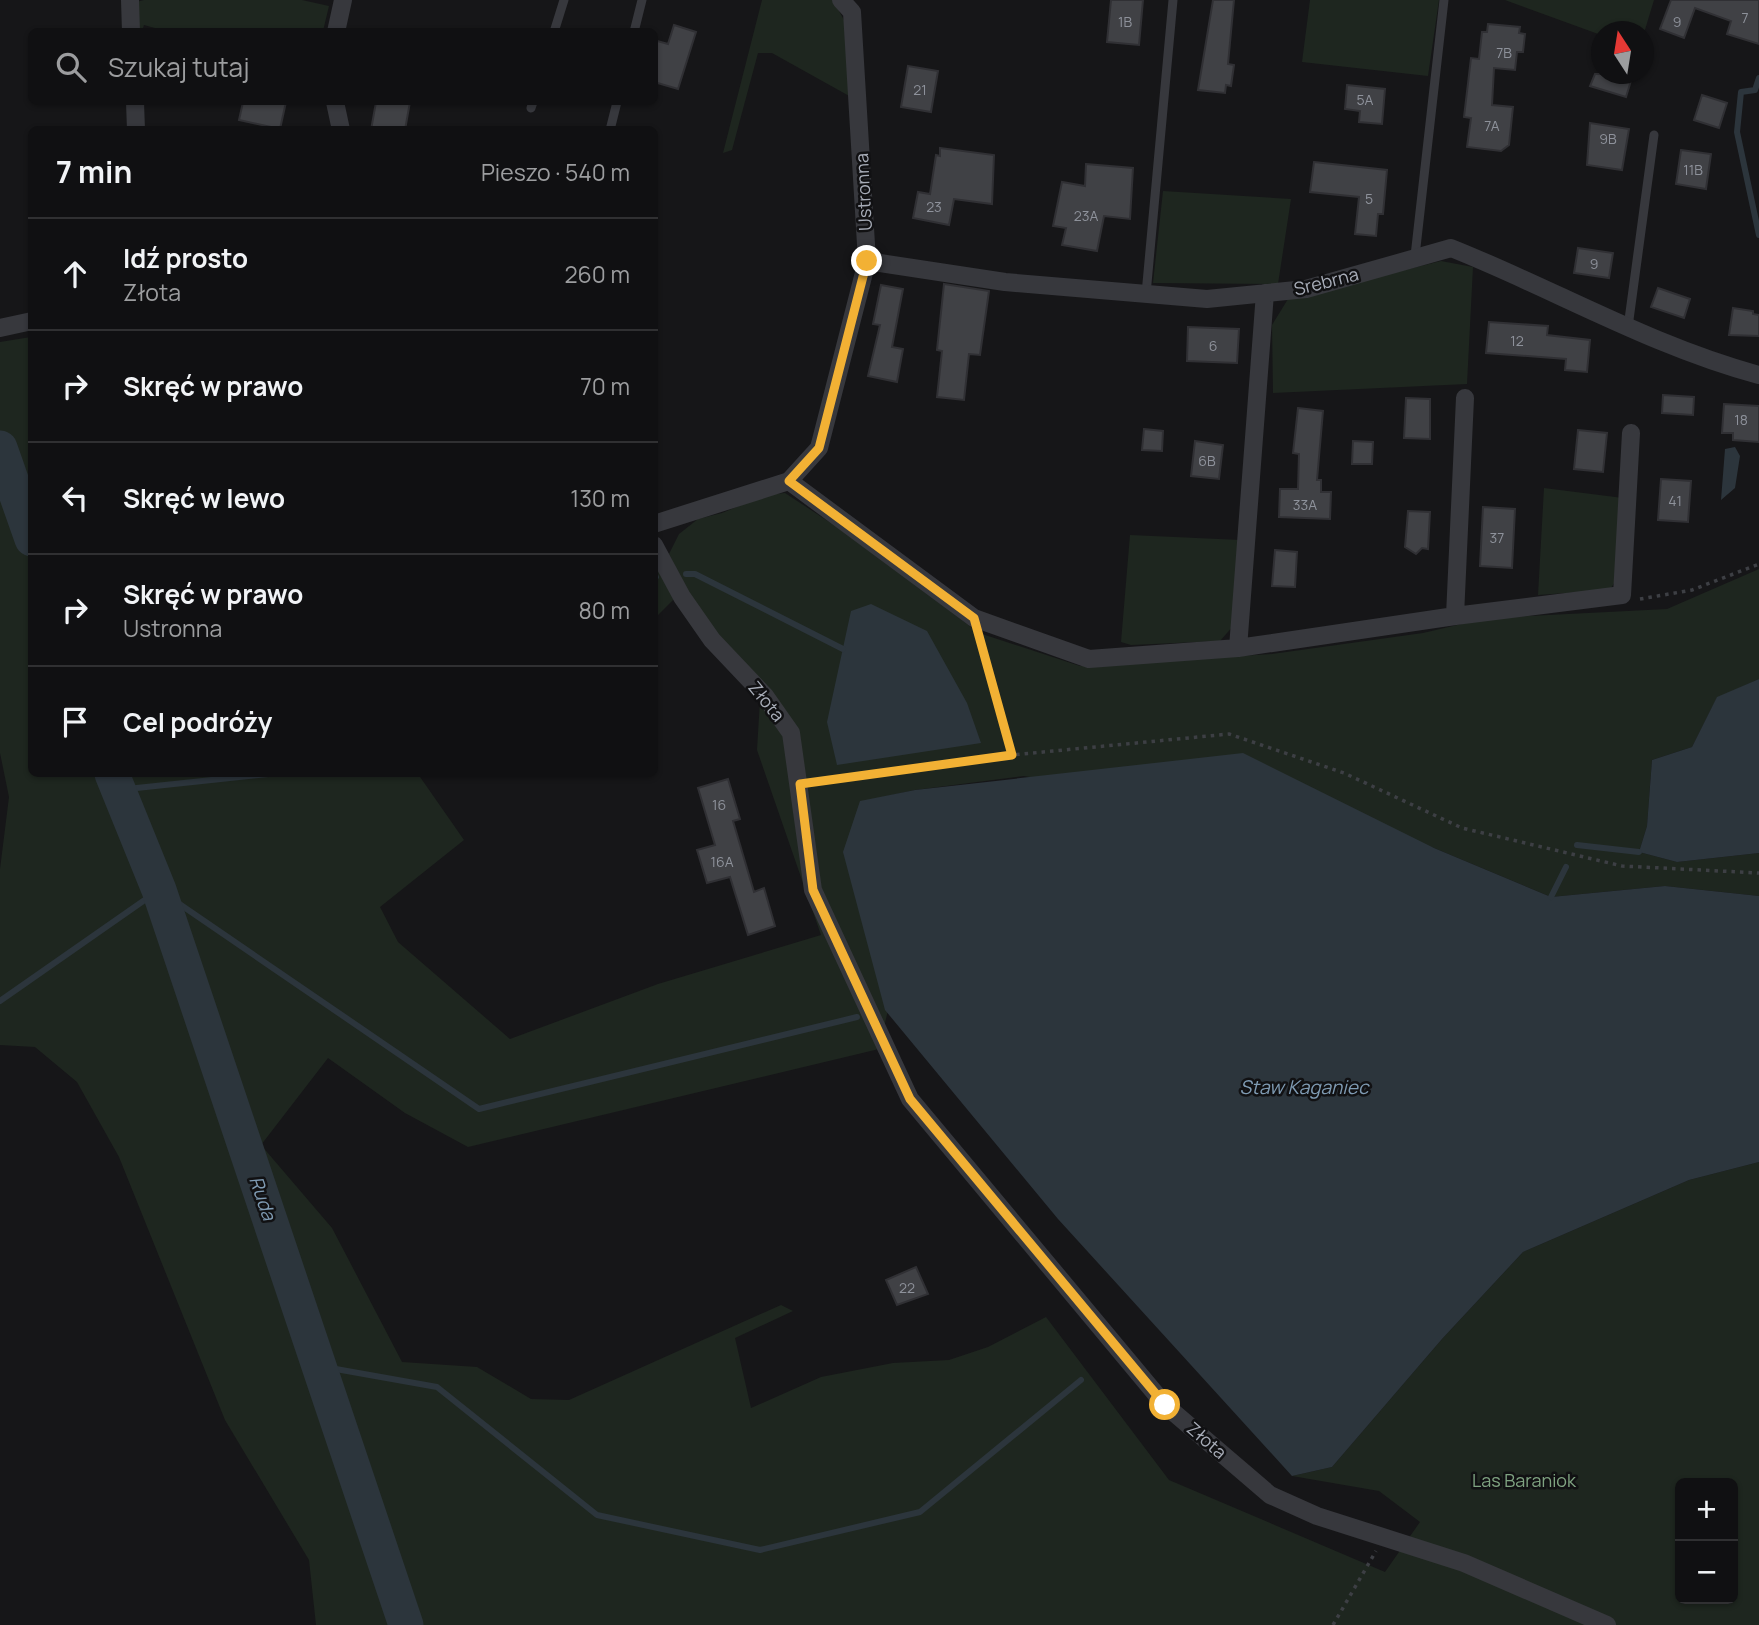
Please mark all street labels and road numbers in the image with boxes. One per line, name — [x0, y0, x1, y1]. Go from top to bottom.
street label: Ustronna — [849, 153, 877, 231]
street label: Srebrna — [1291, 261, 1361, 301]
street label: Złota — [743, 676, 791, 726]
street label: Złota — [1182, 1416, 1232, 1464]

